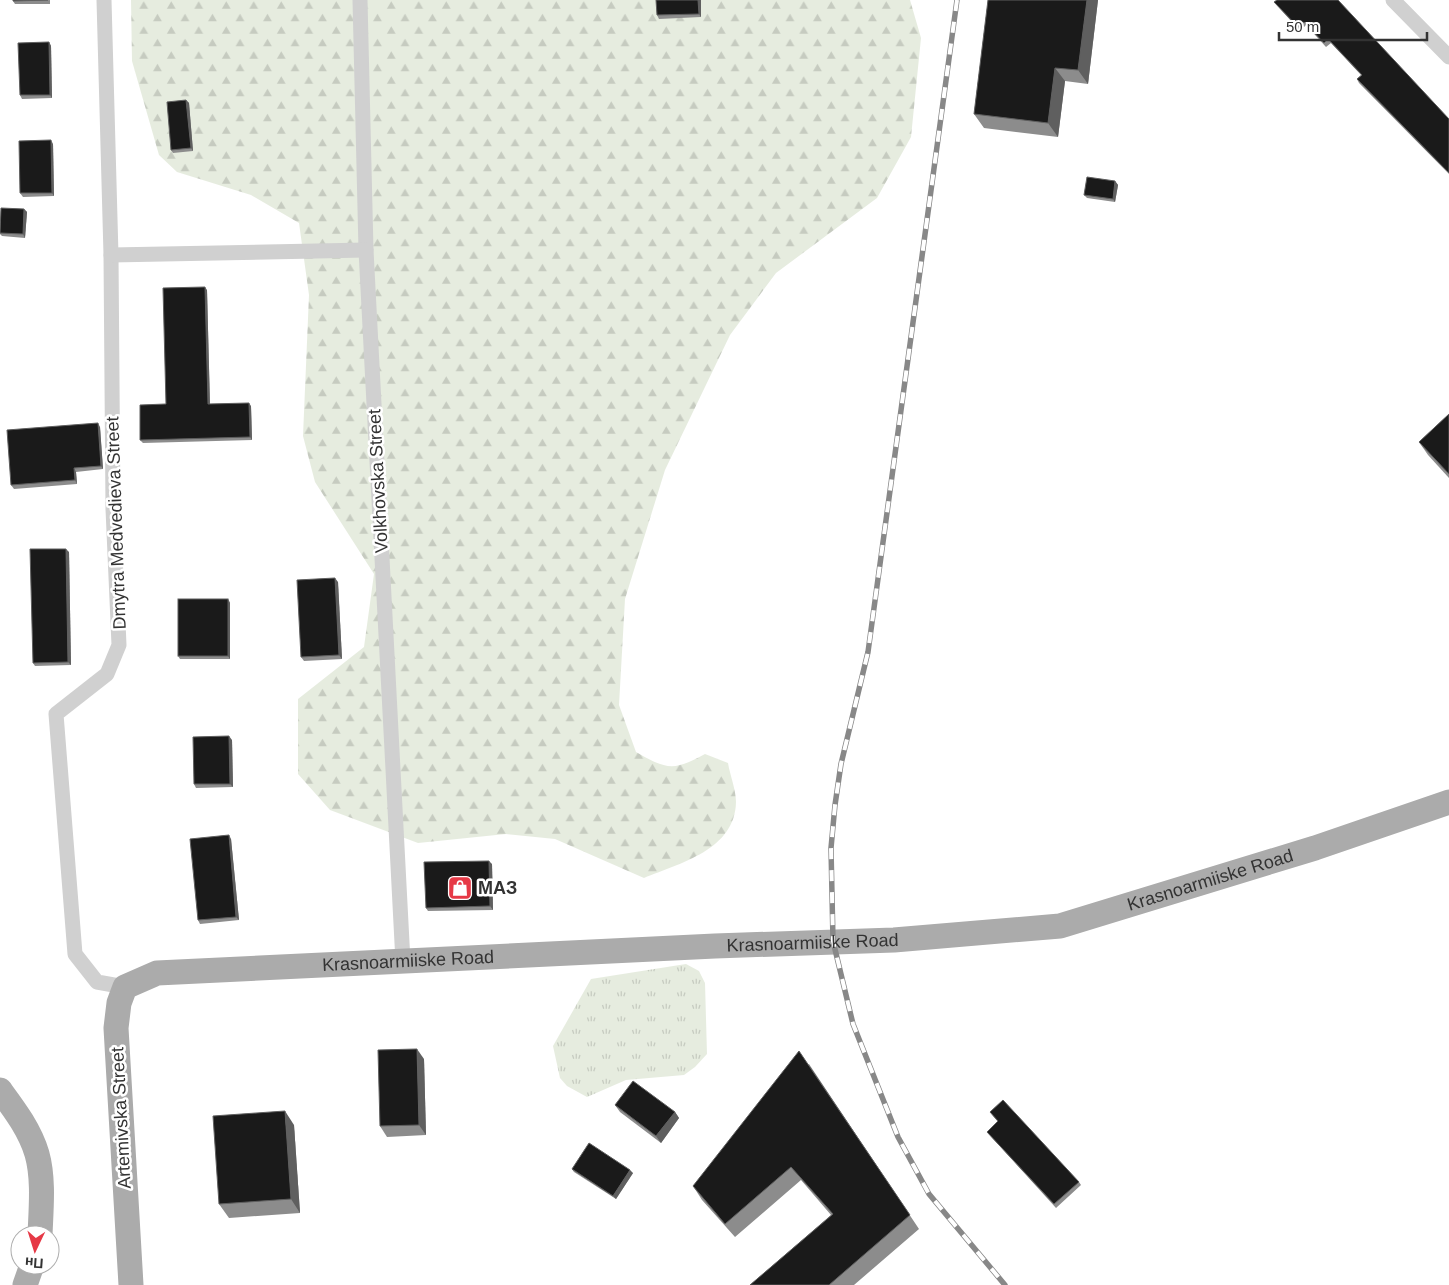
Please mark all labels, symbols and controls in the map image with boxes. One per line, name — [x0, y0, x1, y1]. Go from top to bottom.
scale bar — [1279, 10, 1426, 42]
text: 50 m — [1286, 18, 1319, 35]
street label: Volkhovska Street — [364, 409, 392, 553]
street label: Dmytra Medvedieva Street — [102, 416, 130, 630]
street label: Krasnoarmiiske Road — [1125, 845, 1295, 915]
shop icon: МАЗ — [447, 875, 473, 901]
place label: МАЗ — [478, 878, 517, 898]
street label: Krasnoarmiiske Road — [726, 930, 899, 956]
street label: Krasnoarmiiske Road — [322, 947, 495, 975]
street label: Artemivska Street — [107, 1047, 135, 1189]
north arrow — [10, 1225, 60, 1275]
text: Пн — [24, 1254, 44, 1272]

